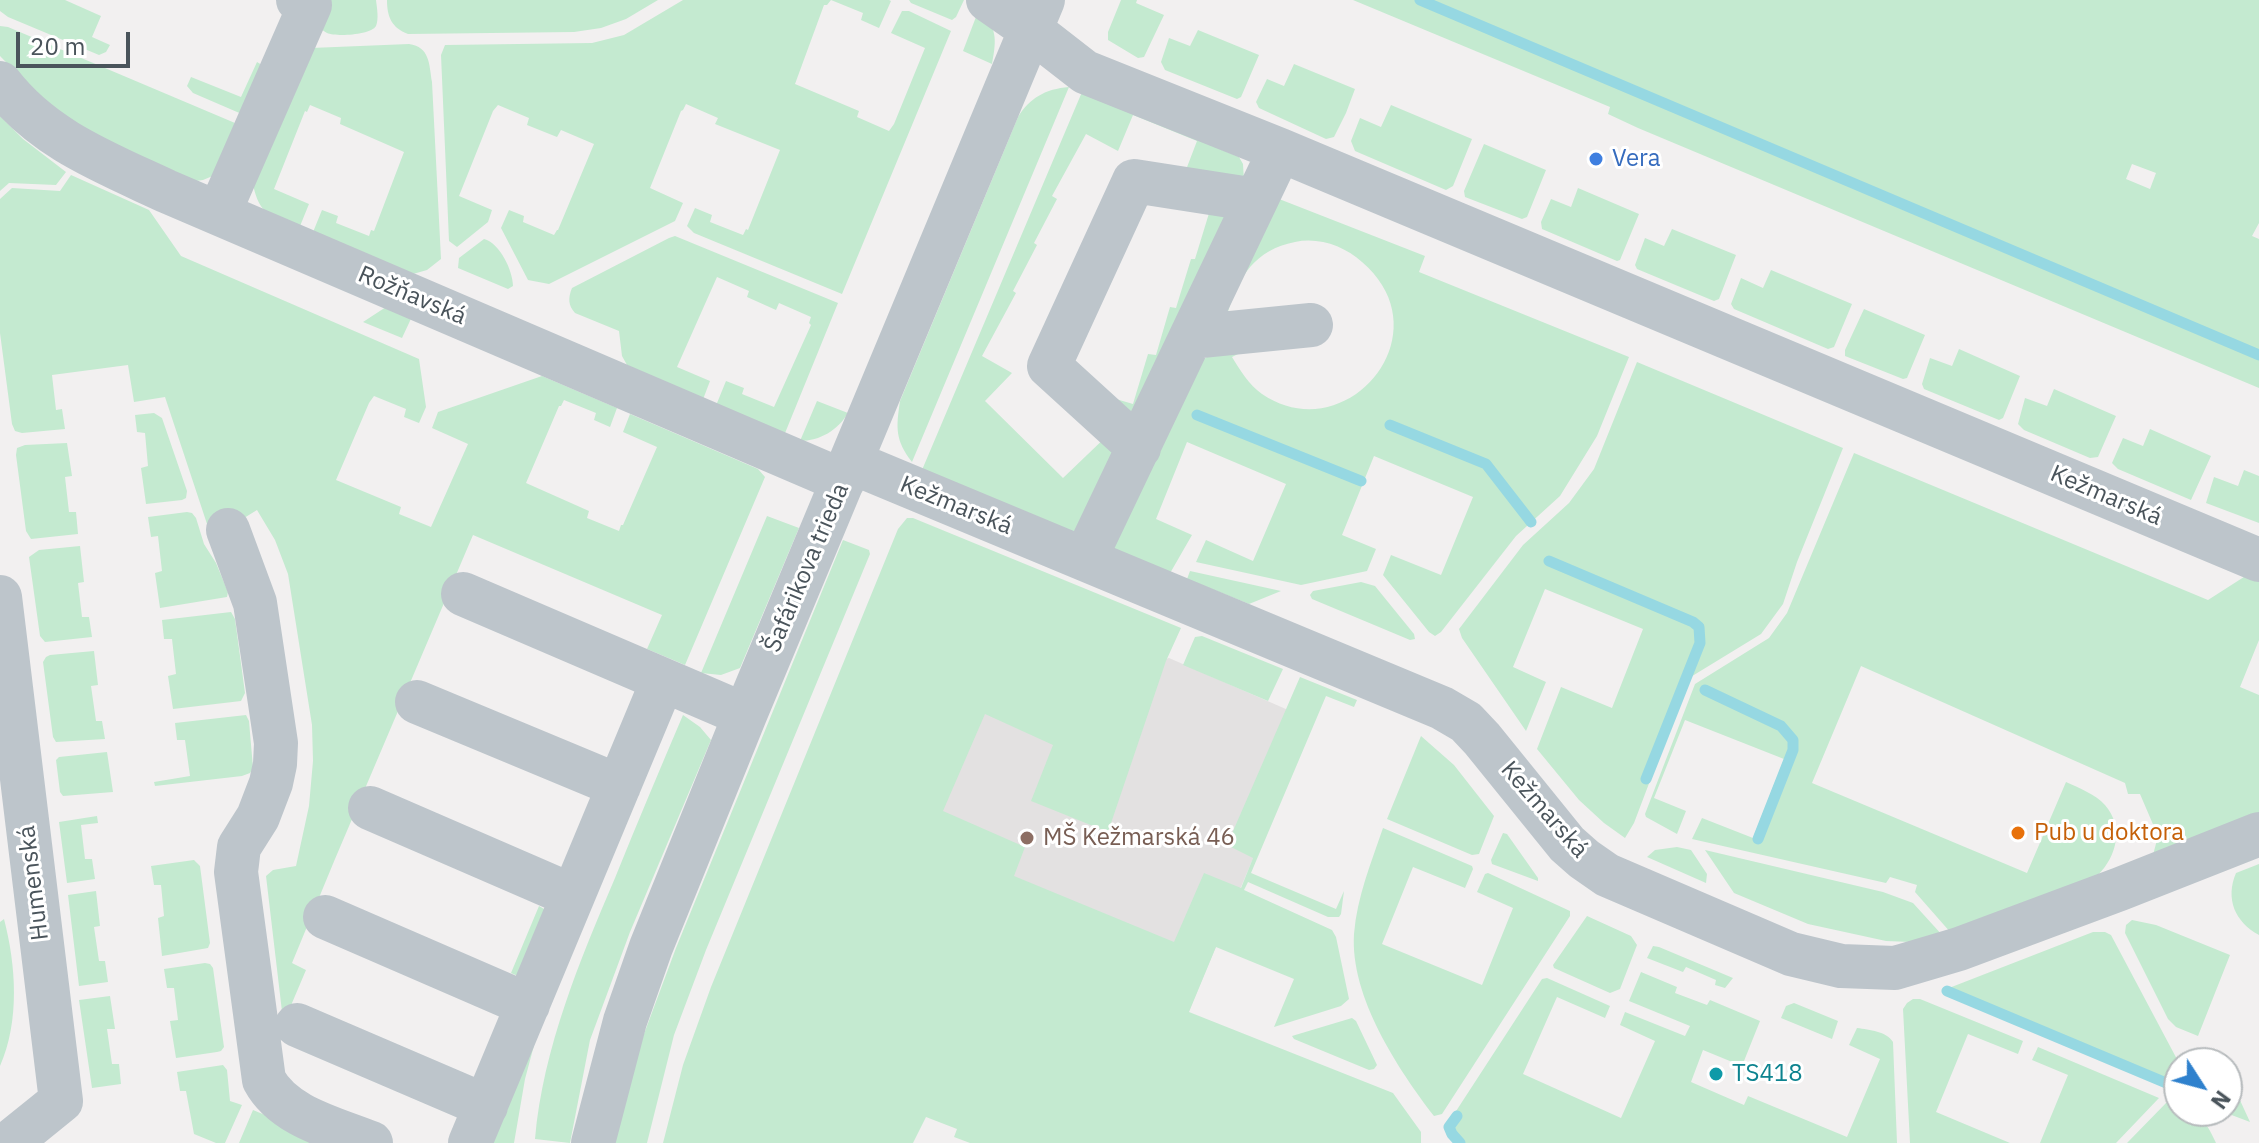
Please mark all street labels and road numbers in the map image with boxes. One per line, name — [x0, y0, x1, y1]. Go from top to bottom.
street label: Rožňavská — [354, 260, 470, 332]
street label: Kežmarská — [2046, 460, 2166, 532]
street label: Kežmarská — [896, 470, 1016, 542]
street label: Šafárikova trieda — [758, 479, 856, 657]
street label: Kežmarská — [1494, 756, 1594, 864]
street label: Humenská — [13, 824, 55, 942]

